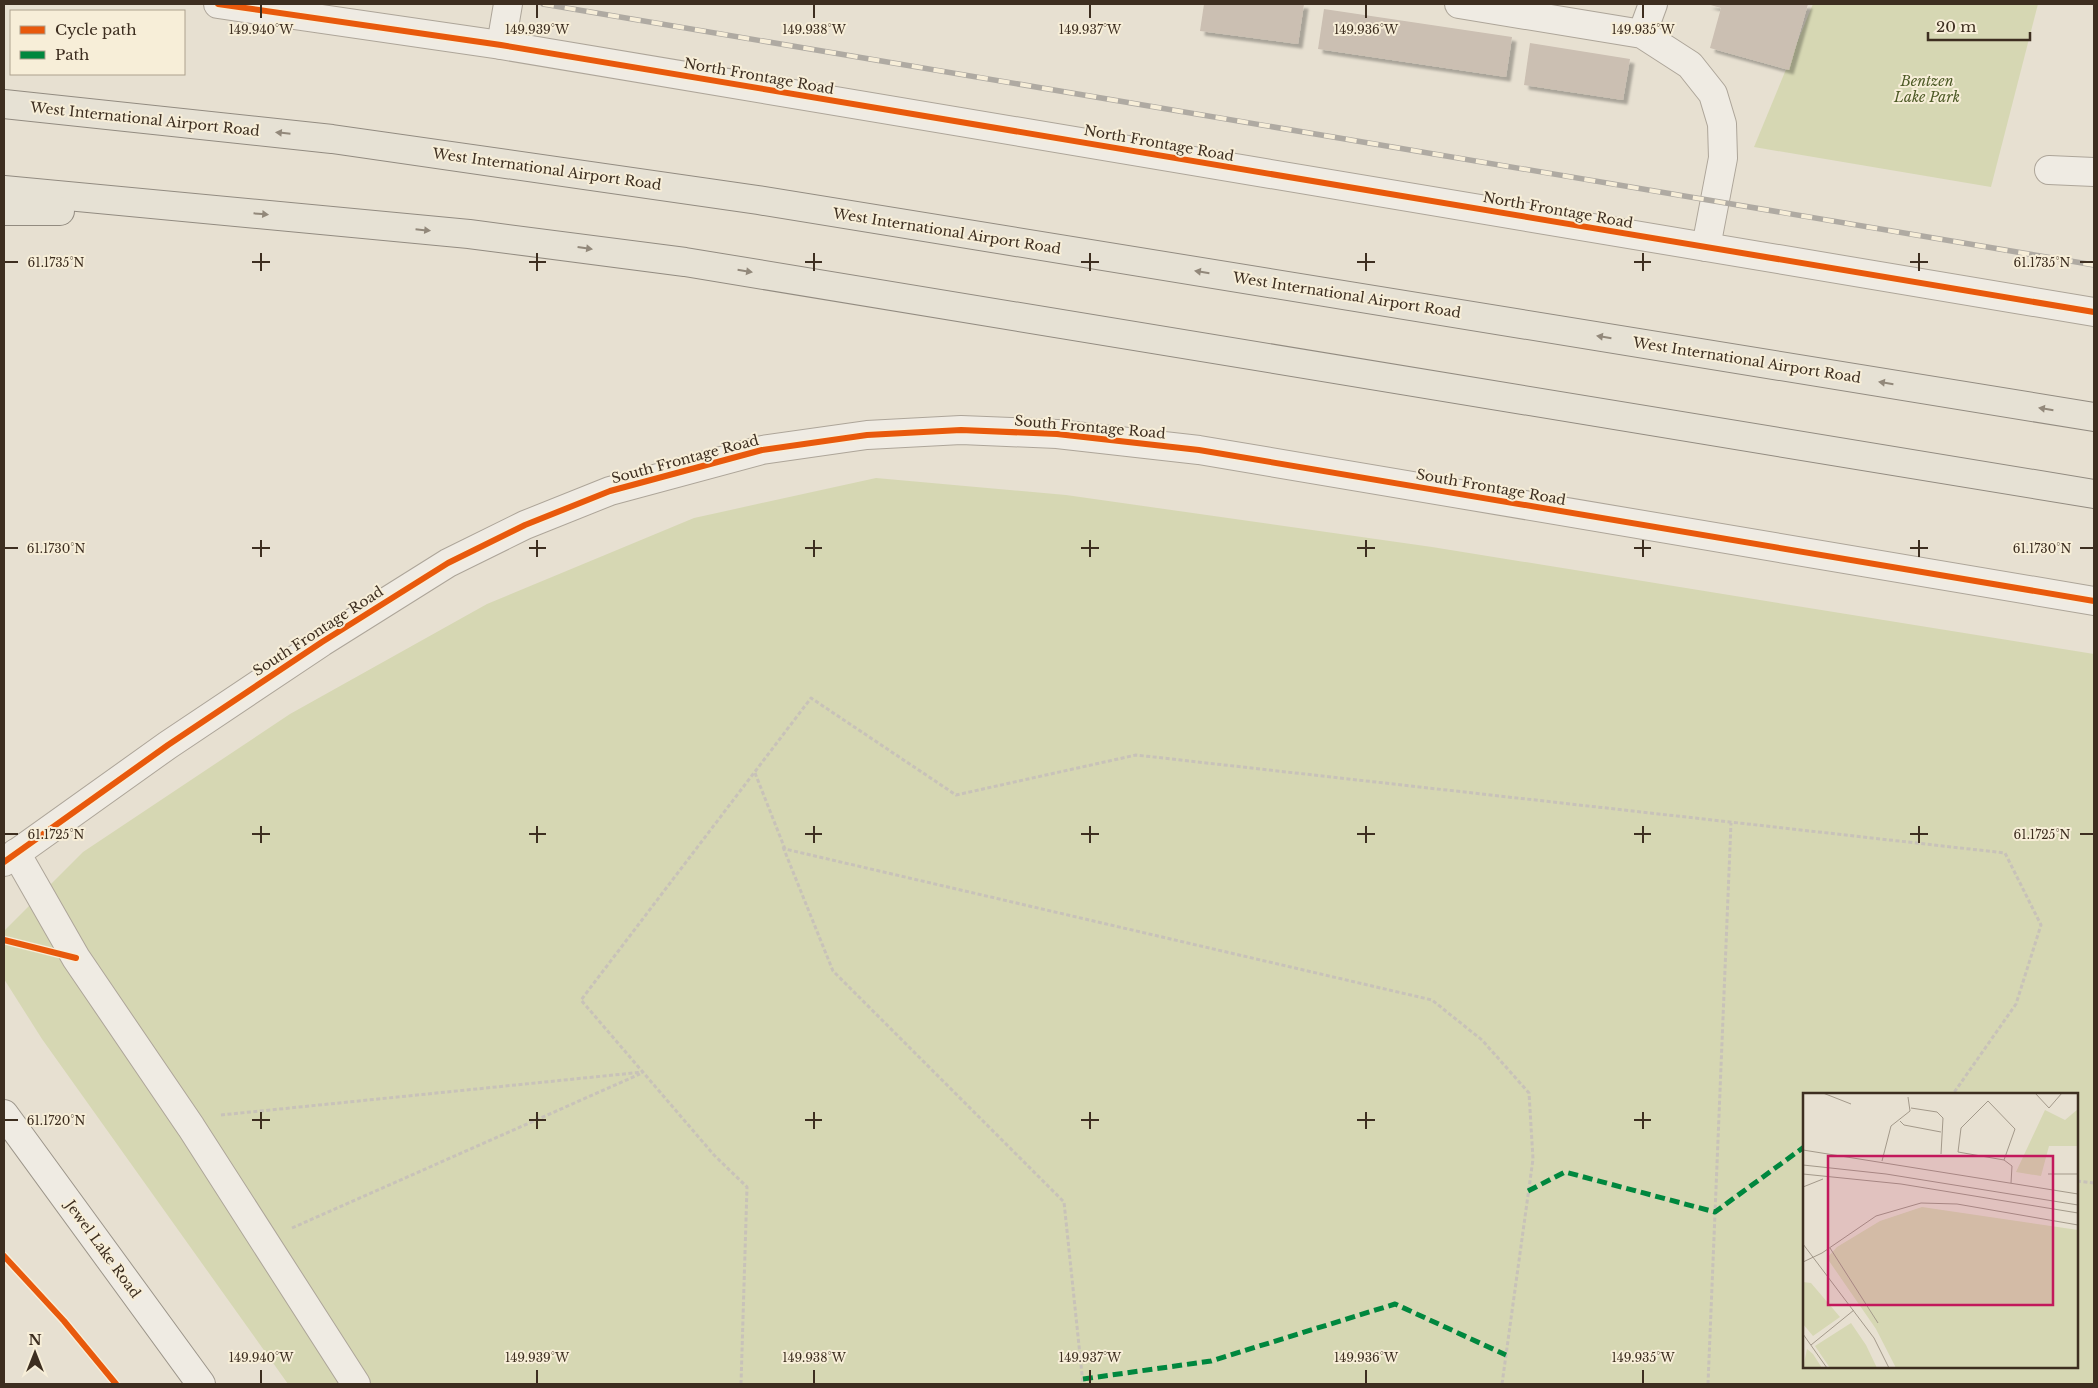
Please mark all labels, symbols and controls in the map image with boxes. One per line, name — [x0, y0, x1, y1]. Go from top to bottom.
legend — [10, 10, 185, 75]
scale bar — [1928, 10, 2030, 42]
text: 20 m — [1936, 17, 1976, 36]
text: Cycle path — [55, 20, 137, 39]
text: 149.940°W — [229, 22, 294, 37]
text: 149.939°W — [505, 22, 570, 37]
text: 149.938°W — [782, 22, 847, 37]
text: 149.937°W — [1059, 22, 1122, 37]
text: 149.936°W — [1334, 22, 1399, 37]
text: 149.935°W — [1611, 22, 1675, 37]
text: Path — [55, 45, 89, 64]
street label: North Frontage Road — [682, 54, 836, 98]
park label: Bentzen Lake Park — [1893, 72, 1960, 106]
street label: West International Airport Road — [28, 98, 261, 140]
street label: North Frontage Road — [1082, 121, 1236, 165]
one-way arrow — [275, 129, 291, 137]
street label: West International Airport Road — [431, 144, 663, 194]
street label: North Frontage Road — [1481, 188, 1635, 232]
street label: West International Airport Road — [831, 204, 1063, 258]
one-way arrow — [254, 210, 270, 218]
one-way arrow — [415, 226, 431, 234]
one-way arrow — [577, 244, 593, 252]
text: 61.1735°N — [28, 255, 85, 270]
text: 61.1735°N — [2014, 255, 2071, 270]
one-way arrow — [738, 268, 754, 276]
one-way arrow — [1194, 268, 1210, 276]
street label: West International Airport Road — [1231, 268, 1463, 322]
one-way arrow — [1596, 333, 1612, 341]
street label: West International Airport Road — [1631, 333, 1863, 387]
one-way arrow — [1877, 379, 1893, 387]
one-way arrow — [2038, 405, 2054, 413]
street label: South Frontage Road — [1014, 411, 1167, 443]
street label: South Frontage Road — [609, 431, 761, 487]
street label: South Frontage Road — [1415, 465, 1568, 509]
text: 61.1730°N — [27, 541, 85, 556]
text: 61.1730°N — [2013, 541, 2071, 556]
street label: South Frontage Road — [249, 582, 387, 680]
text: 61.1725°N — [28, 827, 85, 842]
text: 61.1725°N — [2014, 827, 2071, 842]
inset map — [1803, 1093, 2078, 1368]
text: 61.1720°N — [27, 1113, 85, 1128]
street label: Jewel Lake Road — [60, 1195, 145, 1302]
north arrow — [10, 1328, 60, 1378]
text: N — [28, 1331, 42, 1349]
text: 149.940°W — [229, 1350, 294, 1365]
text: 149.939°W — [505, 1350, 570, 1365]
text: 149.938°W — [782, 1350, 847, 1365]
text: 149.937°W — [1059, 1350, 1122, 1365]
text: 149.936°W — [1334, 1350, 1399, 1365]
text: 149.935°W — [1611, 1350, 1675, 1365]

